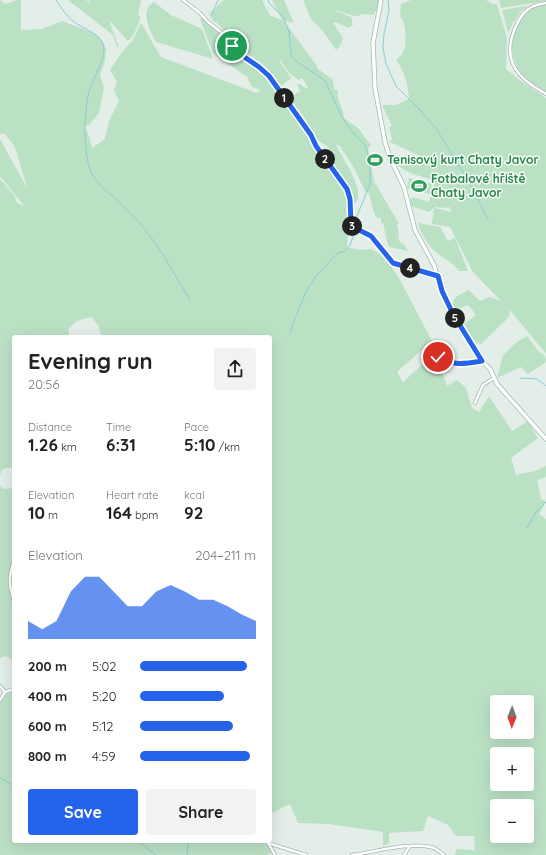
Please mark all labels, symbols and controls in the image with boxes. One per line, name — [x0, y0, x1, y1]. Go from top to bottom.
pin — [215, 29, 249, 63]
icon: arrive — [221, 35, 243, 57]
pin: 1 — [274, 88, 294, 108]
text: 1 — [282, 91, 286, 105]
pin: 2 — [315, 149, 335, 169]
sports icon: Tenisový kurt Chaty Javor — [366, 151, 384, 169]
text: 2 — [322, 152, 328, 166]
place label: Tenisový kurt Chaty Javor — [387, 152, 539, 167]
place label: Fotbalové hřiště Chaty Javor — [431, 171, 526, 200]
sports icon: Fotbalové hřiště Chaty Javor — [410, 177, 428, 195]
pin: 3 — [342, 216, 362, 236]
text: 3 — [349, 219, 355, 233]
pin: 4 — [400, 258, 420, 278]
text: 4 — [407, 261, 413, 275]
pin: 5 — [445, 308, 465, 328]
text: 5 — [452, 311, 458, 325]
pin — [421, 340, 455, 374]
icon: check — [427, 346, 449, 368]
text: Evening run — [28, 347, 153, 375]
button: share — [214, 348, 256, 390]
text: 20:56 — [28, 376, 59, 392]
text: Distance — [28, 420, 72, 434]
text: Time — [106, 420, 131, 434]
text: Pace — [184, 420, 209, 434]
text: 1.26 — [28, 434, 58, 455]
text: 6:31 — [106, 434, 136, 455]
text: 5:10 — [184, 434, 215, 455]
text: km — [58, 440, 77, 454]
text: /km — [215, 440, 240, 454]
text: Elevation — [28, 488, 74, 502]
text: Heart rate — [106, 488, 158, 502]
text: kcal — [184, 488, 205, 502]
text: 10 — [28, 502, 45, 523]
text: 164 — [106, 502, 132, 523]
text: 92 — [184, 502, 203, 523]
text: m — [45, 508, 58, 522]
text: bpm — [132, 508, 158, 522]
text: Elevation — [28, 547, 83, 563]
text: 204–211 m — [195, 547, 256, 563]
text: 200 m — [28, 658, 67, 674]
text: 5:02 — [92, 658, 116, 674]
text: 400 m — [28, 688, 67, 704]
text: 5:20 — [92, 688, 116, 704]
north arrow — [490, 695, 534, 739]
map controls — [490, 695, 534, 843]
text: 600 m — [28, 718, 67, 734]
text: 5:12 — [92, 718, 114, 734]
button: + — [490, 747, 534, 791]
text: 800 m — [28, 748, 67, 764]
text: 4:59 — [92, 748, 116, 764]
button: Save — [28, 789, 138, 835]
button: Share — [146, 789, 256, 835]
button: − — [490, 799, 534, 843]

